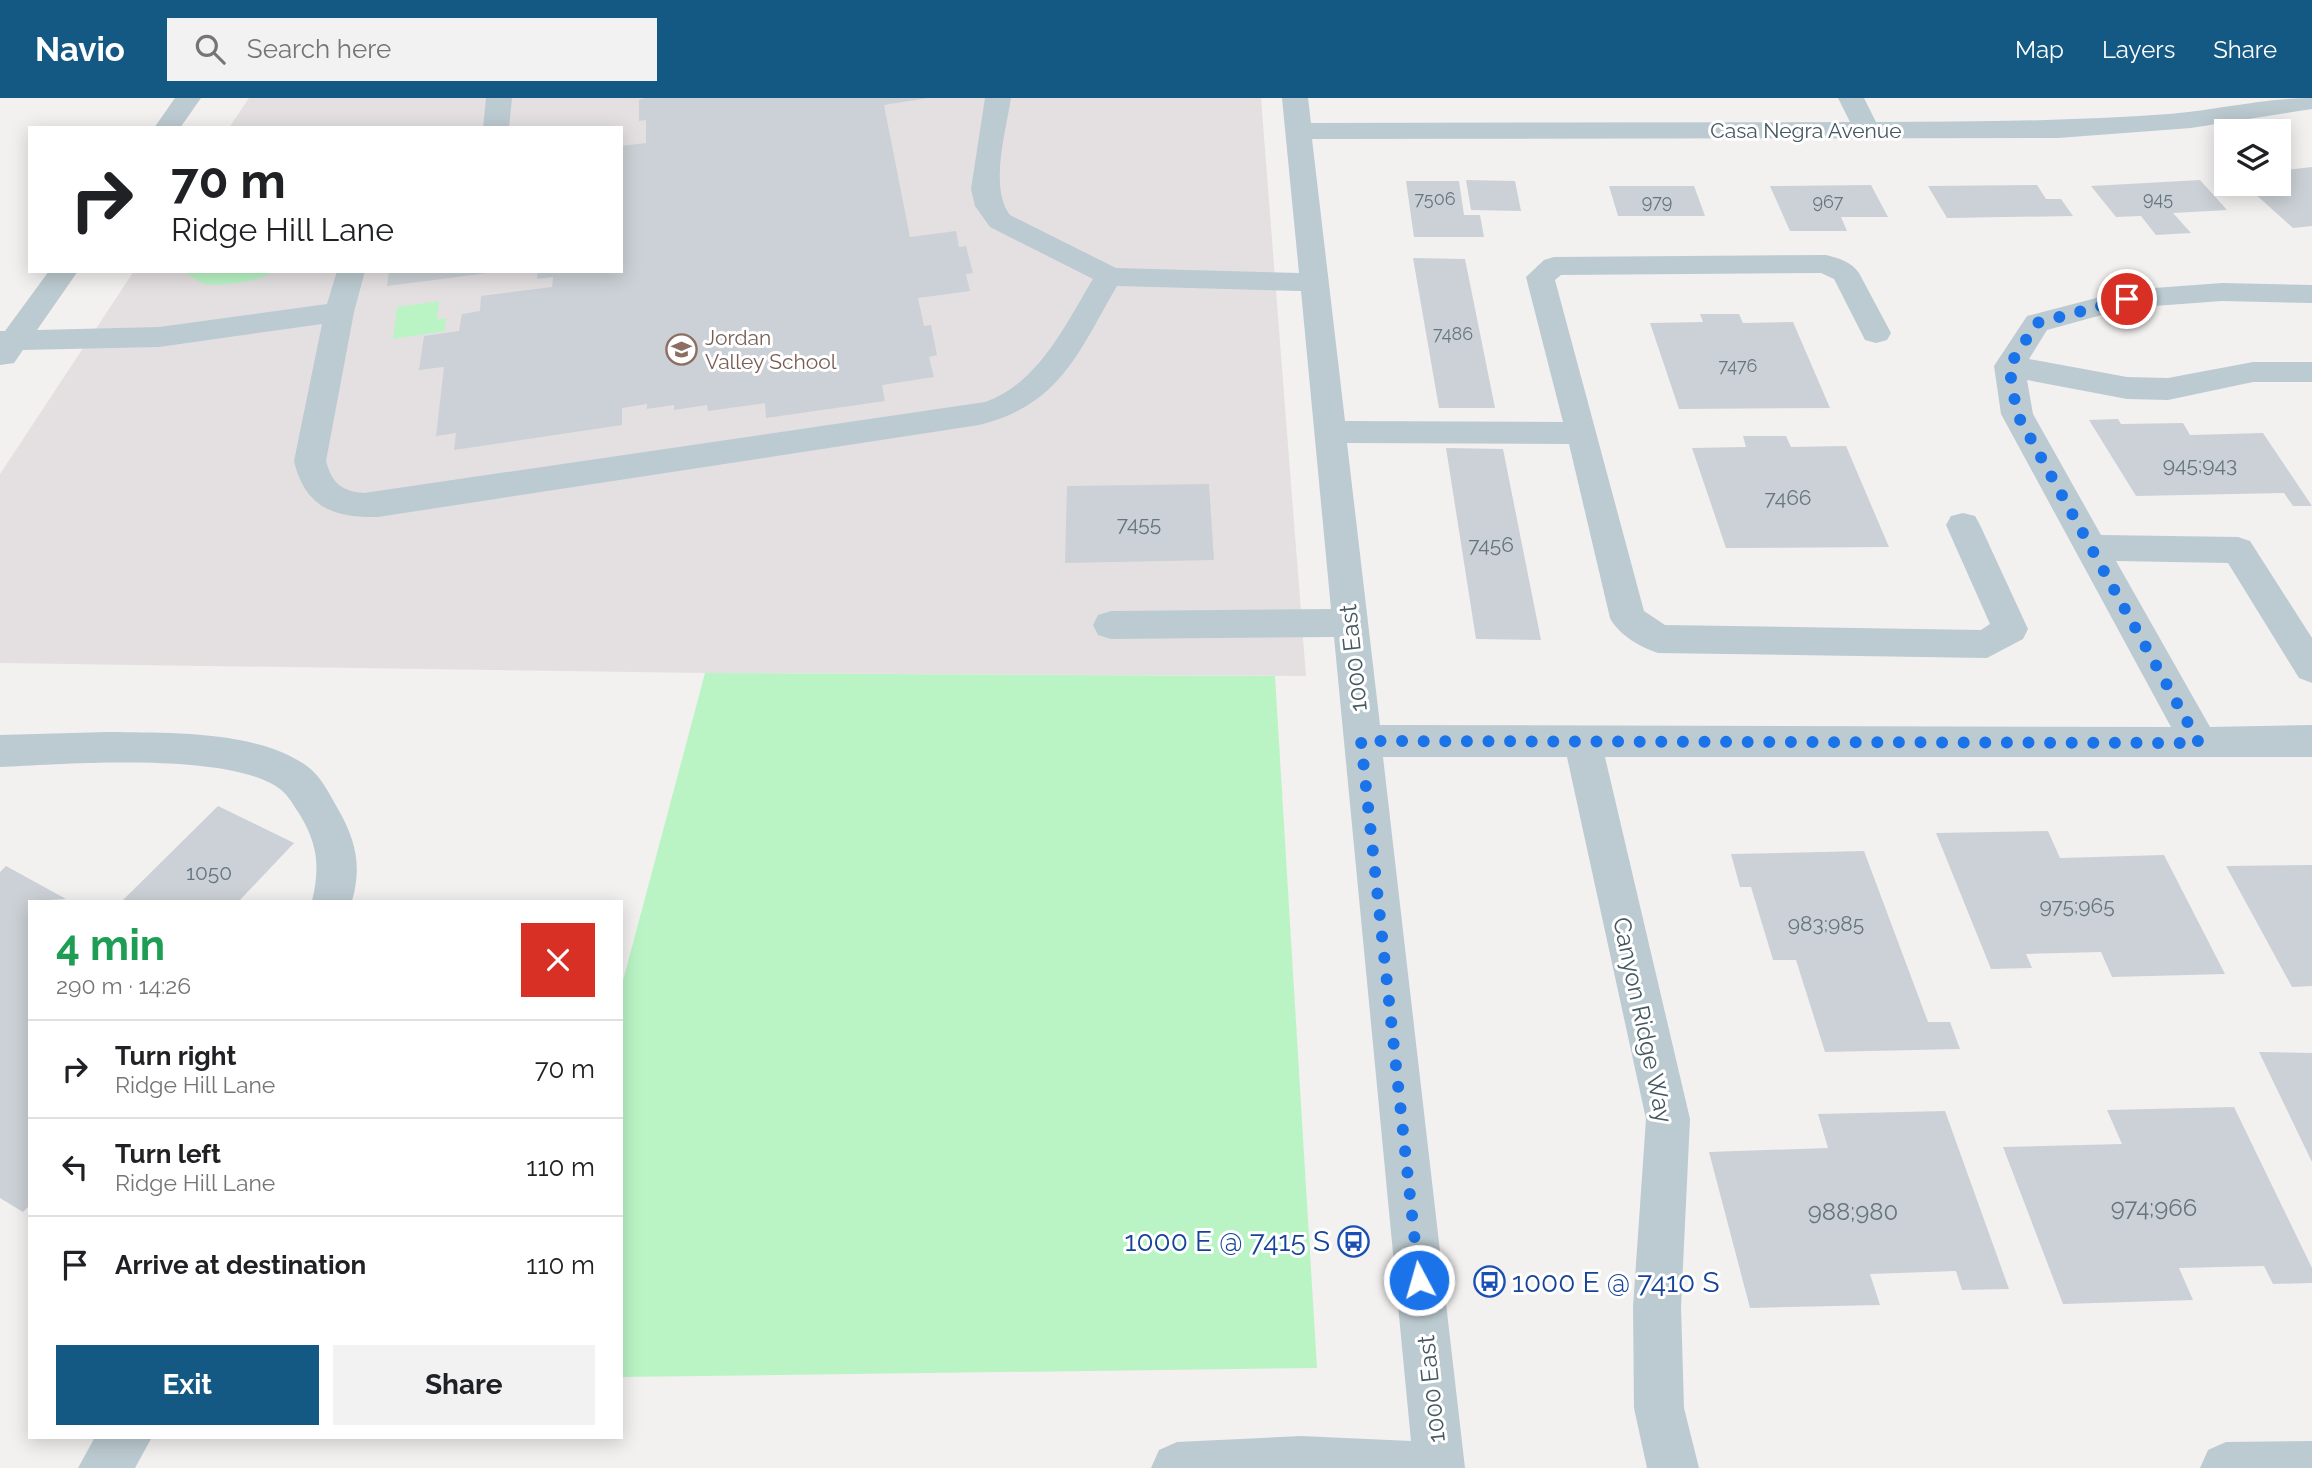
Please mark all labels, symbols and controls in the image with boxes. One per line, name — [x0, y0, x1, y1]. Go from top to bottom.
search box — [167, 18, 657, 81]
text: Navio — [35, 30, 125, 69]
icon: search — [191, 30, 229, 68]
text: Search here — [247, 34, 391, 64]
text: Map — [2015, 35, 2064, 64]
text: Layers — [2102, 35, 2175, 64]
text: Share — [2213, 35, 2277, 64]
street label: Casa Negra Avenue — [1710, 118, 1902, 143]
map controls — [2214, 119, 2291, 196]
button: layers — [2214, 119, 2291, 196]
text: 70 m — [171, 152, 286, 209]
icon: right — [56, 154, 147, 245]
house number: 7506 — [1414, 188, 1456, 209]
house number: 945 — [2143, 188, 2173, 209]
house number: 979 — [1642, 191, 1672, 212]
house number: 967 — [1812, 191, 1844, 212]
text: Ridge Hill Lane — [171, 211, 394, 248]
pin — [2097, 269, 2157, 329]
icon: arrive — [2108, 280, 2146, 318]
house number: 7486 — [1433, 323, 1473, 344]
place label: Jordan Valley School — [705, 325, 837, 374]
school or university icon: Jordan Valley School — [665, 332, 699, 366]
house number: 7476 — [1719, 355, 1758, 376]
house number: 945;943 — [2163, 452, 2237, 477]
house number: 7466 — [1765, 485, 1811, 510]
house number: 7455 — [1117, 511, 1161, 536]
house number: 7456 — [1468, 532, 1514, 557]
street label: 1000 East — [1333, 603, 1373, 713]
house number: 1050 — [186, 860, 232, 885]
house number: 975;965 — [2039, 893, 2115, 918]
house number: 983;985 — [1788, 911, 1864, 936]
street label: Canyon Ridge Way — [1607, 914, 1679, 1126]
text: 4 min — [56, 921, 165, 970]
button: close — [521, 923, 595, 997]
text: 290 m · 14:26 — [56, 972, 191, 999]
text: Turn right — [115, 1041, 236, 1071]
icon: right — [56, 1050, 94, 1088]
text: 70 m — [535, 1054, 595, 1084]
text: Ridge Hill Lane — [115, 1071, 275, 1098]
text: Turn left — [115, 1139, 221, 1169]
icon: left — [56, 1148, 94, 1186]
text: 110 m — [526, 1152, 595, 1182]
text: Ridge Hill Lane — [115, 1169, 275, 1196]
house number: 974;966 — [2111, 1193, 2197, 1222]
house number: 988;980 — [1808, 1197, 1898, 1226]
bus stop icon: 1000 E @ 7415 S — [1336, 1224, 1370, 1258]
place label: 1000 E @ 7415 S — [1124, 1225, 1330, 1258]
position arrow — [1382, 1243, 1456, 1317]
icon: arrive — [56, 1246, 94, 1284]
text: Arrive at destination — [115, 1250, 366, 1280]
text: 110 m — [526, 1250, 595, 1280]
bus stop icon: 1000 E @ 7410 S — [1472, 1265, 1506, 1299]
place label: 1000 E @ 7410 S — [1512, 1266, 1719, 1299]
street label: 1000 East — [1411, 1334, 1451, 1444]
button: Exit — [56, 1345, 319, 1425]
button: Share — [333, 1345, 595, 1425]

